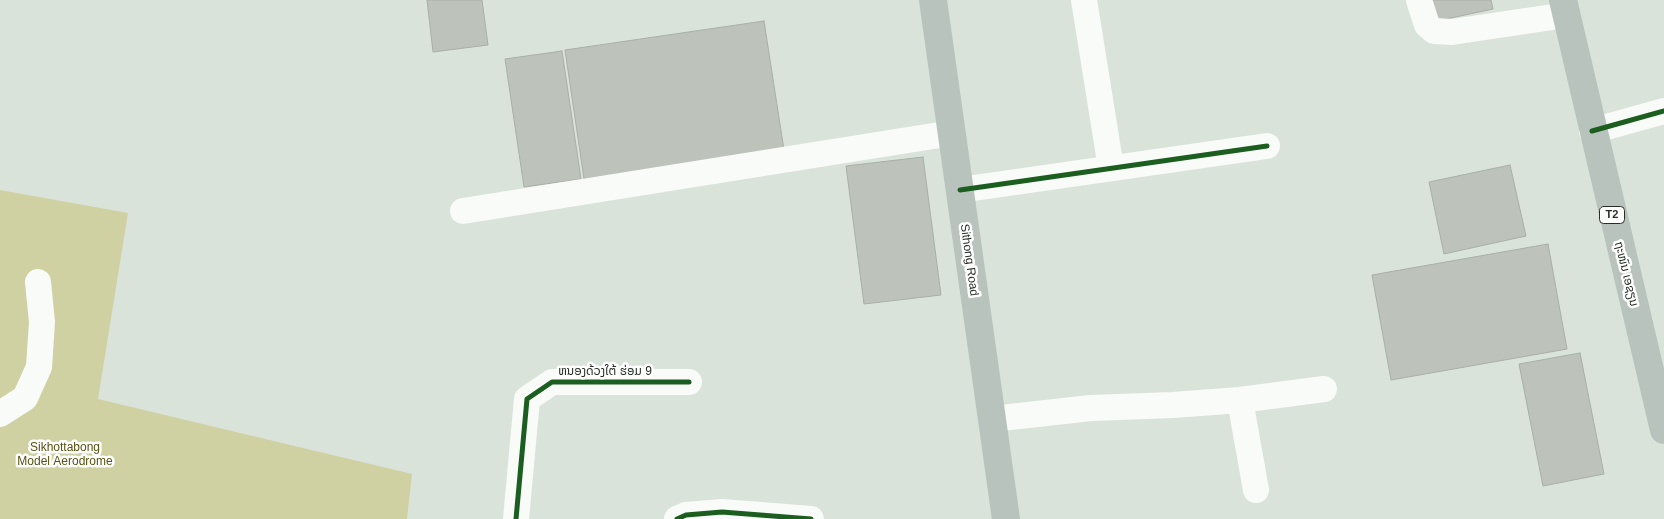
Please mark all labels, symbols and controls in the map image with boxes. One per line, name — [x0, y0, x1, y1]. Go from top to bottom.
road number: T2 — [1600, 206, 1624, 224]
street label: Sithong Road — [957, 223, 981, 297]
street label: ຖະໜົນ ເອຊຽນ — [1611, 240, 1641, 308]
street label: ຫນອງດ້ວງໃຕ້ ຮ່ອມ 9 — [558, 365, 652, 379]
park label: Sikhottabong Model Aerodrome — [17, 441, 113, 469]

